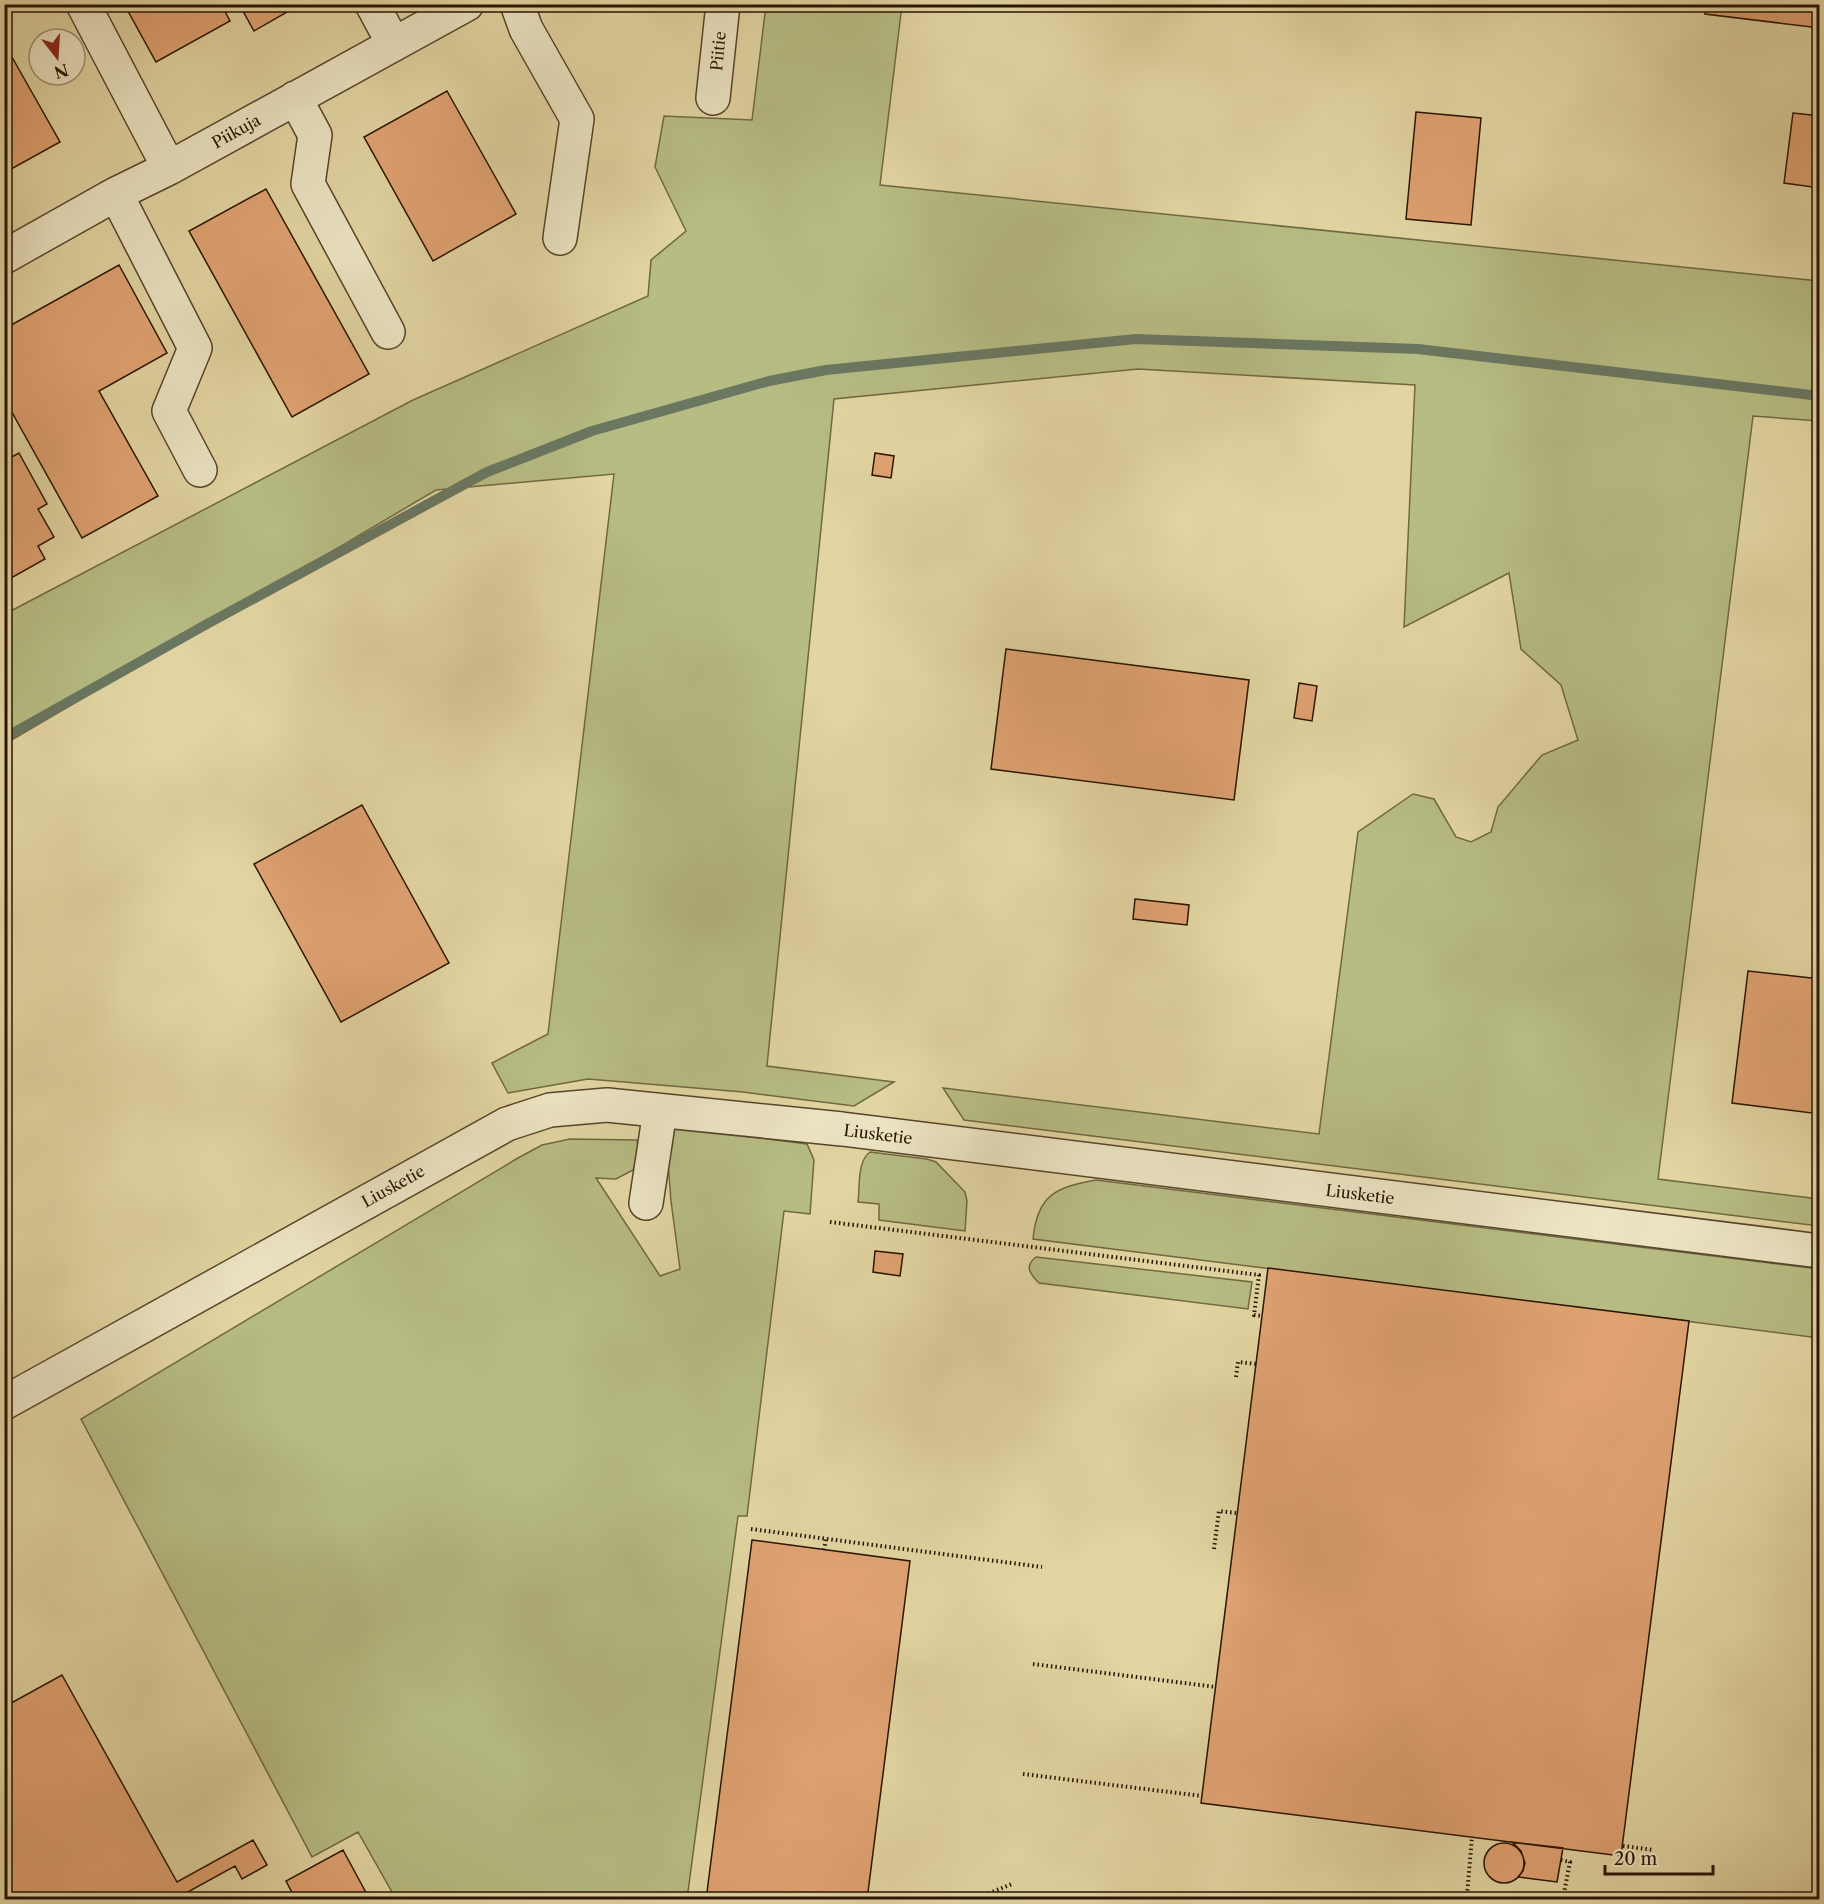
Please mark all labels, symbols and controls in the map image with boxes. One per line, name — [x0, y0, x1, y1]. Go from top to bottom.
north arrow — [27, 27, 87, 87]
street label: Piitie — [706, 30, 730, 72]
text: N — [52, 60, 71, 83]
street label: Piikuja — [208, 109, 264, 152]
street label: Liusketie — [842, 1120, 914, 1148]
street label: Liusketie — [358, 1160, 428, 1212]
street label: Liusketie — [1324, 1180, 1396, 1208]
scale bar — [1605, 1838, 1713, 1876]
text: 20 m — [1614, 1848, 1658, 1870]

